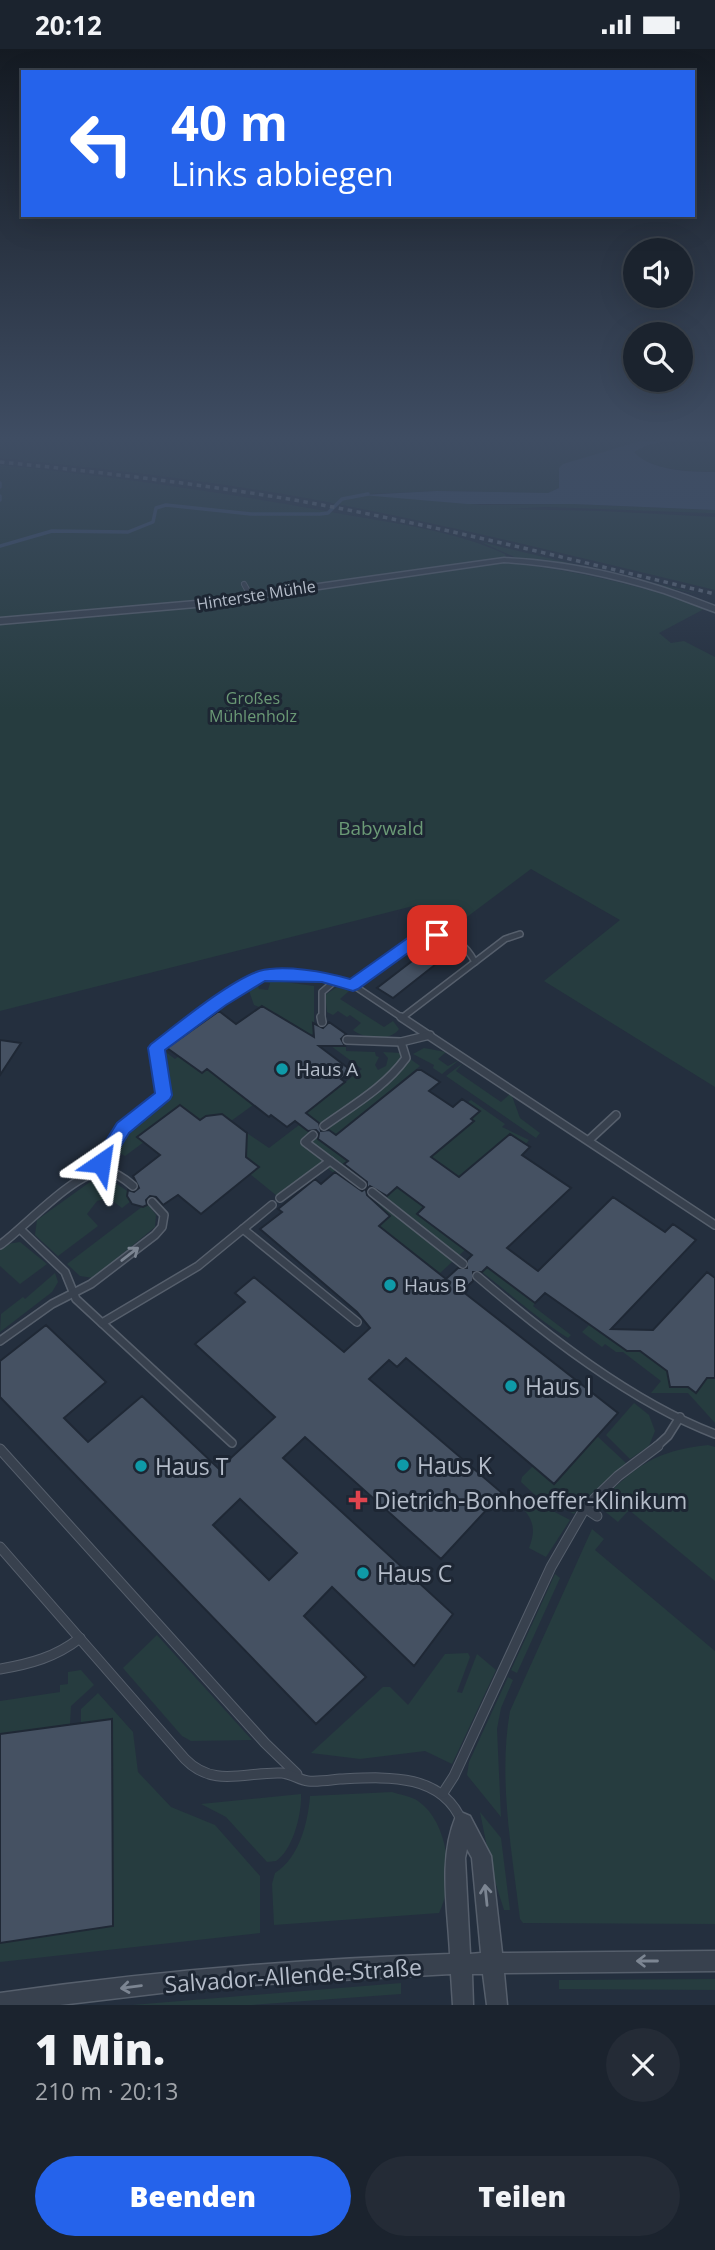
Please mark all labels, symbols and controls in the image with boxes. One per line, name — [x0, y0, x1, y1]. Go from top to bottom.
text: 20:12 — [35, 7, 102, 43]
text: 40 m — [171, 89, 288, 155]
icon: left — [56, 98, 147, 189]
text: Links abbiegen — [171, 152, 394, 195]
map controls — [623, 238, 693, 392]
button: sound — [623, 238, 693, 308]
button: search — [623, 322, 693, 392]
street label: Hinterste Mühle — [195, 575, 317, 615]
park label: Großes Mühlenholz — [209, 687, 297, 727]
park label: Babywald — [338, 815, 424, 841]
pin — [407, 905, 467, 965]
icon: arrive — [418, 916, 456, 954]
place label: Haus A — [296, 1056, 358, 1082]
marker: Haus A — [274, 1061, 290, 1077]
position arrow — [64, 1126, 138, 1200]
one-way arrow — [120, 1247, 139, 1262]
place label: Haus B — [404, 1272, 466, 1298]
marker: Haus B — [382, 1277, 398, 1293]
place label: Haus I — [525, 1370, 592, 1402]
marker: Haus I — [503, 1378, 519, 1394]
place label: Haus K — [417, 1449, 493, 1481]
place label: Haus T — [155, 1450, 229, 1482]
marker: Haus K — [395, 1457, 411, 1473]
marker: Haus T — [133, 1458, 149, 1474]
place label: Dietrich-Bonhoeffer-Klinikum — [374, 1484, 687, 1516]
marker: Dietrich-Bonhoeffer-Klinikum — [348, 1490, 368, 1510]
place label: Haus C — [377, 1557, 452, 1589]
marker: Haus C — [355, 1565, 371, 1581]
one-way arrow — [479, 1884, 492, 1907]
street label: Salvador-Allende-Straße — [163, 1950, 423, 2000]
one-way arrow — [636, 1954, 659, 1968]
one-way arrow — [120, 1981, 143, 1994]
text: 1 Min. — [35, 2020, 165, 2077]
button: close — [606, 2028, 680, 2102]
text: 210 m · 20:13 — [35, 2075, 178, 2107]
button: Beenden — [35, 2156, 351, 2236]
button: Teilen — [365, 2156, 680, 2236]

